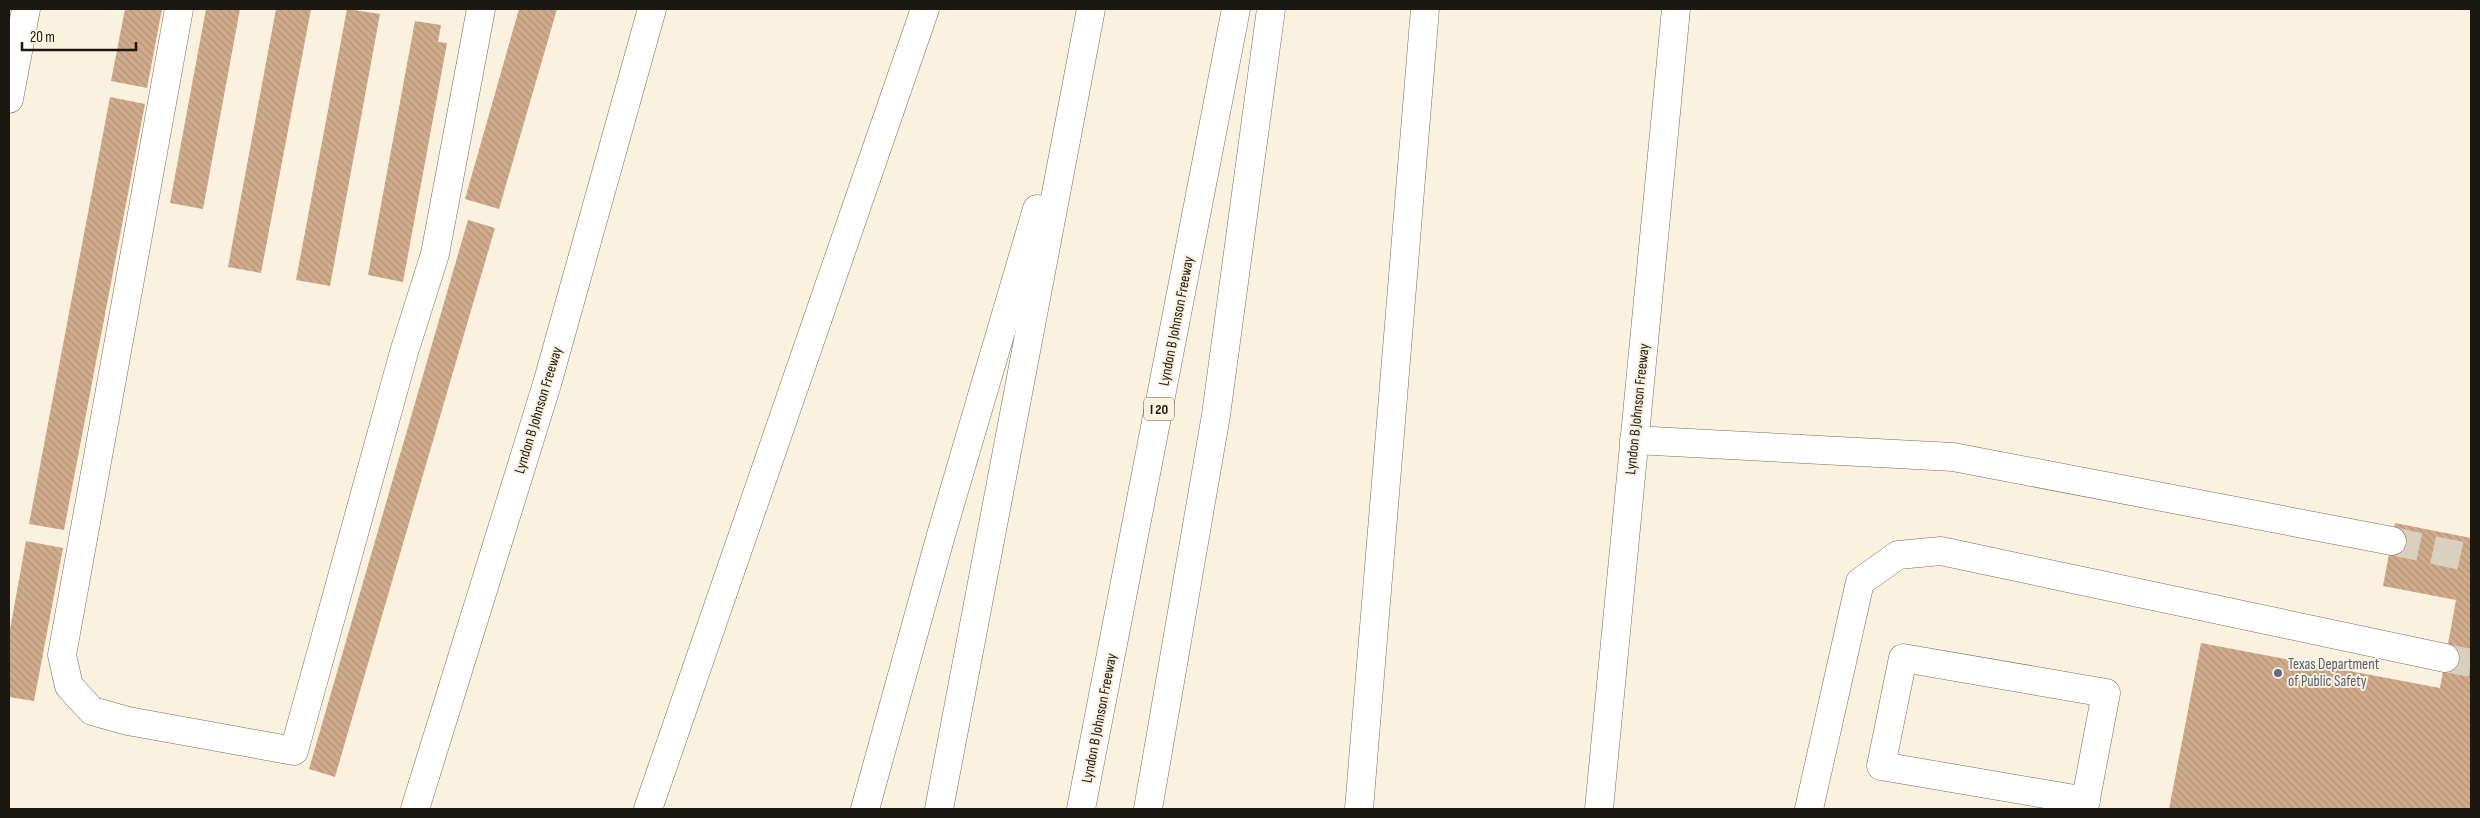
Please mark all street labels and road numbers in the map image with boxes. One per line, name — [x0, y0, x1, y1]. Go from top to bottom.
street label: Lyndon B Johnson Freeway — [1155, 254, 1198, 388]
street label: Lyndon B Johnson Freeway — [1621, 342, 1654, 476]
street label: Lyndon B Johnson Freeway — [510, 344, 567, 476]
road number: I 20 — [1144, 398, 1174, 420]
street label: Lyndon B Johnson Freeway — [1078, 651, 1121, 785]

